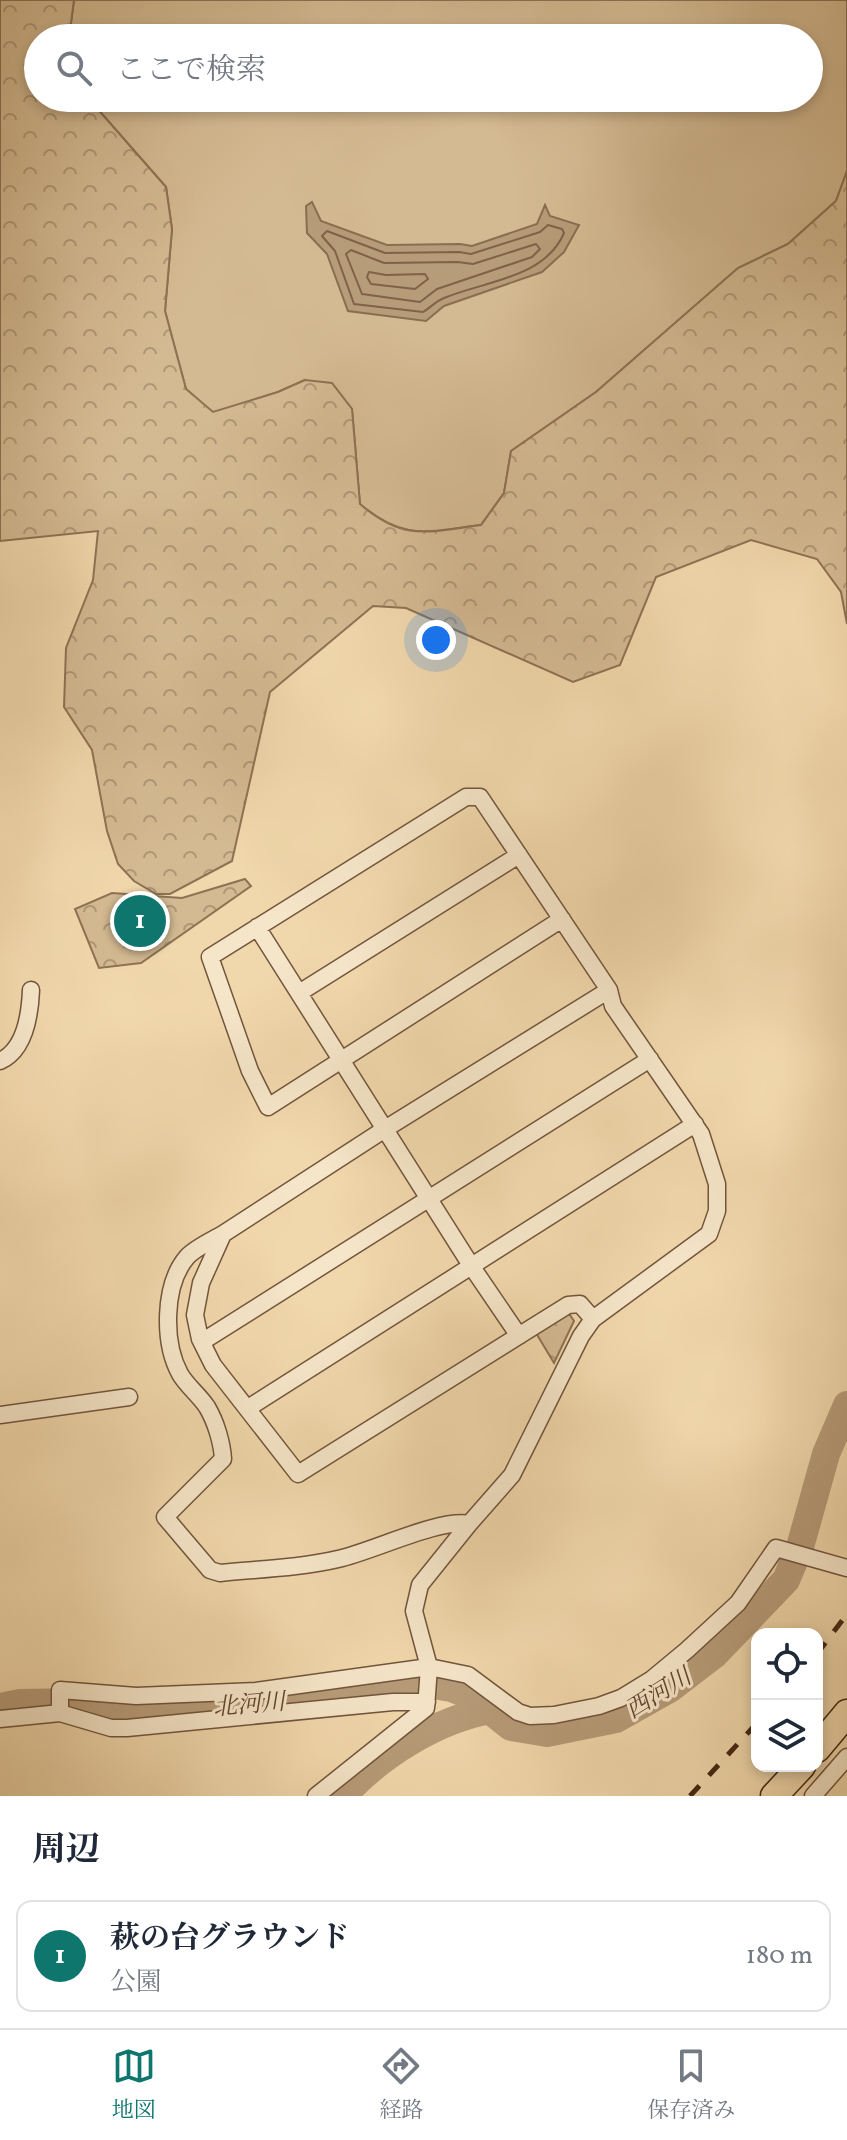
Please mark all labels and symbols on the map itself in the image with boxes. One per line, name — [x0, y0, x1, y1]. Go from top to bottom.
your location — [416, 620, 456, 660]
pin: 1 — [114, 891, 166, 951]
water label: 西河川 — [620, 1660, 701, 1728]
water label: 北河川 — [212, 1686, 290, 1726]

